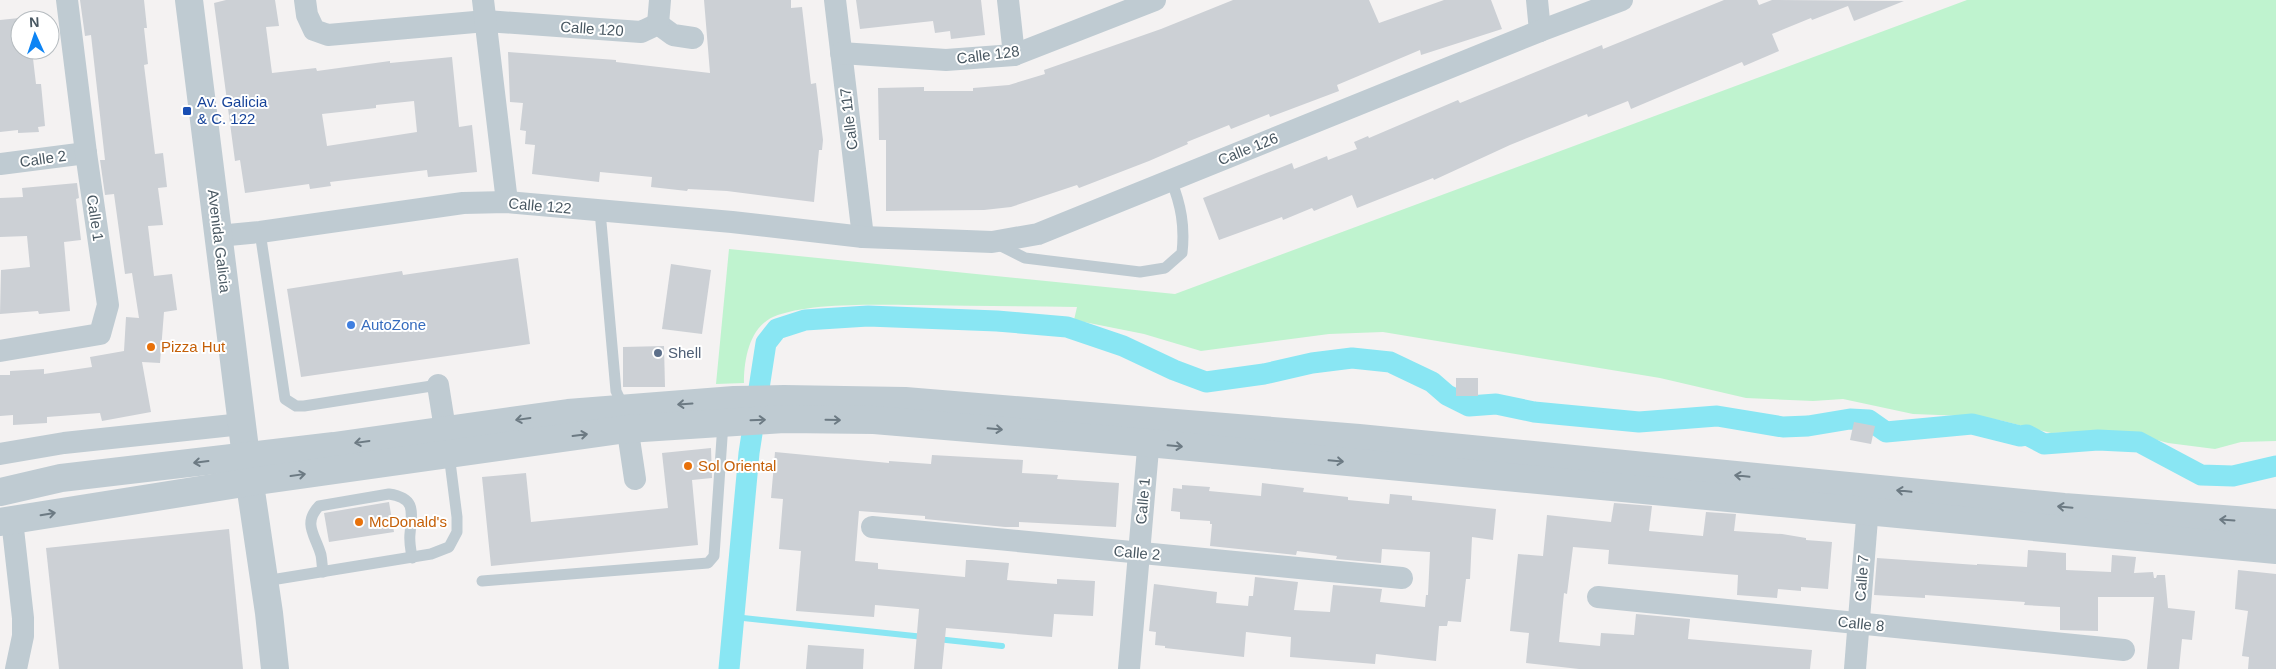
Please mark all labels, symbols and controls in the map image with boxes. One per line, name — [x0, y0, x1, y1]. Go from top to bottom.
north arrow — [10, 10, 60, 60]
text: N — [29, 14, 40, 30]
street label: Calle 120 — [560, 18, 624, 39]
street label: Calle 128 — [955, 42, 1020, 67]
street label: Calle 117 — [836, 87, 861, 151]
place label: Av. Galicia & C. 122 — [197, 93, 268, 127]
marker: Av. Galicia & C. 122 — [181, 105, 193, 117]
street label: Calle 126 — [1215, 129, 1280, 168]
street label: Calle 2 — [19, 147, 67, 170]
street label: Avenida Galicia — [205, 188, 234, 294]
street label: Calle 1 — [84, 194, 107, 242]
street label: Calle 122 — [508, 194, 572, 217]
place label: AutoZone — [361, 316, 426, 333]
marker: AutoZone — [345, 319, 357, 331]
place label: Pizza Hut — [161, 338, 226, 355]
marker: Pizza Hut — [145, 341, 157, 353]
place label: Shell — [668, 344, 701, 361]
marker: Shell — [652, 347, 664, 359]
one-way arrow — [677, 399, 693, 408]
one-way arrow — [516, 414, 532, 424]
one-way arrow — [824, 415, 841, 425]
one-way arrow — [750, 416, 766, 425]
one-way arrow — [987, 424, 1003, 434]
one-way arrow — [572, 430, 588, 440]
one-way arrow — [355, 437, 371, 447]
one-way arrow — [1166, 441, 1182, 450]
one-way arrow — [1328, 456, 1344, 466]
one-way arrow — [194, 457, 210, 467]
place label: Sol Oriental — [698, 457, 776, 474]
marker: Sol Oriental — [682, 460, 694, 472]
one-way arrow — [290, 470, 306, 480]
one-way arrow — [1734, 471, 1750, 480]
street label: Calle 1 — [1132, 477, 1153, 525]
one-way arrow — [1896, 486, 1912, 496]
one-way arrow — [2058, 502, 2074, 512]
one-way arrow — [40, 509, 56, 519]
place label: McDonald's — [369, 513, 447, 530]
one-way arrow — [2220, 515, 2236, 524]
marker: McDonald's — [353, 516, 365, 528]
street label: Calle 2 — [1113, 542, 1161, 563]
street label: Calle 7 — [1851, 554, 1872, 602]
street label: Calle 8 — [1837, 613, 1885, 634]

